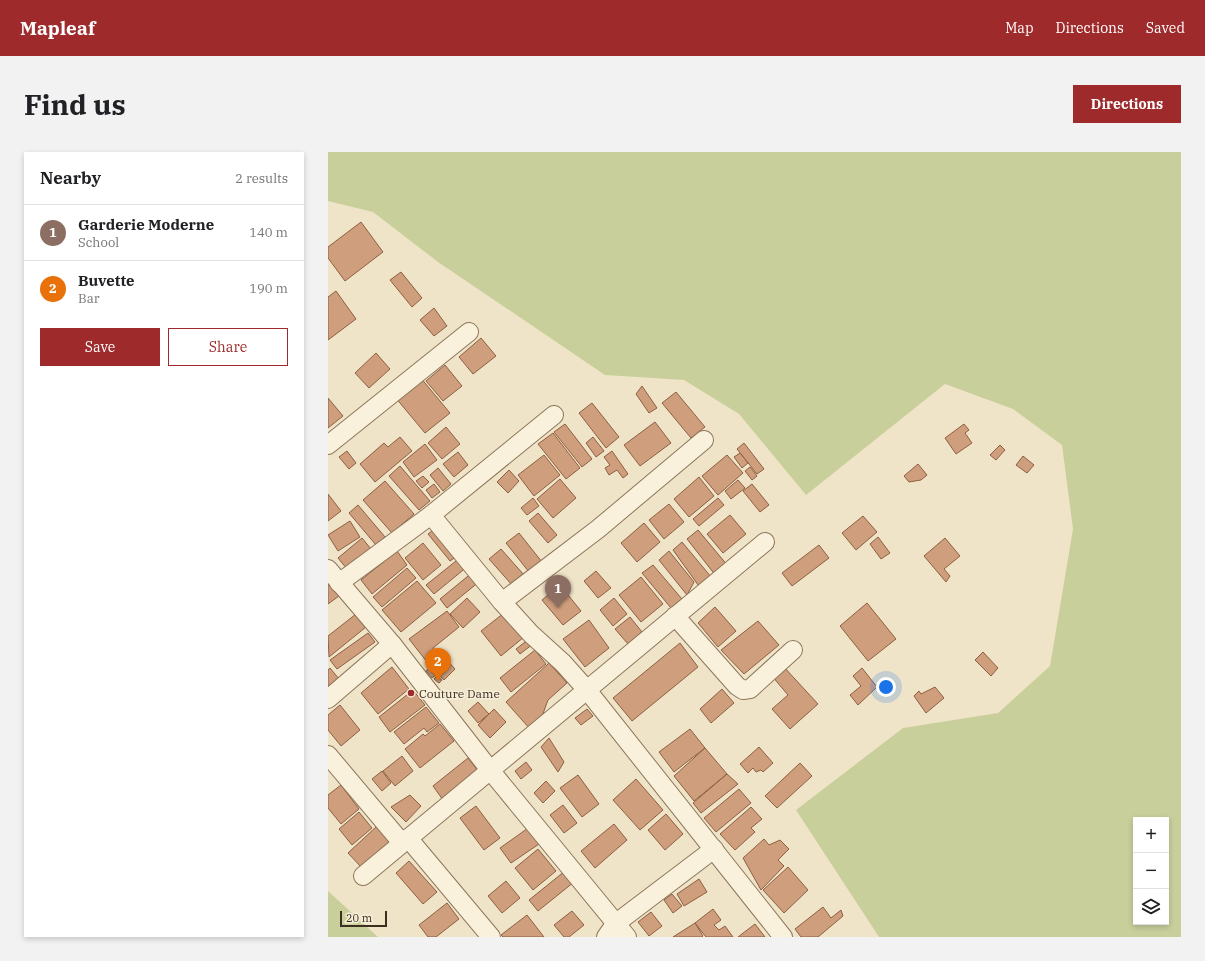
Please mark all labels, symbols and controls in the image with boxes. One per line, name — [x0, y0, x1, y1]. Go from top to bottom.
text: Mapleaf — [20, 16, 95, 40]
text: Map — [1005, 19, 1034, 37]
text: Directions — [1056, 19, 1124, 37]
text: Saved — [1146, 19, 1185, 37]
button: Directions — [1073, 85, 1181, 123]
text: Find us — [24, 86, 126, 123]
text: Nearby — [40, 167, 101, 189]
text: 2 results — [235, 170, 288, 187]
text: Garderie Moderne — [78, 215, 214, 234]
text: 1 — [49, 224, 57, 241]
text: 140 m — [249, 224, 288, 241]
text: School — [78, 234, 119, 251]
text: Buvette — [78, 271, 135, 290]
text: 2 — [49, 280, 57, 297]
text: 190 m — [249, 280, 288, 297]
text: Bar — [78, 290, 100, 307]
button: Save — [40, 328, 160, 366]
button: Share — [168, 328, 288, 366]
pin: 1 — [545, 575, 571, 608]
pin: 2 — [425, 648, 451, 681]
your location — [876, 677, 896, 697]
place label: Couture Dame — [419, 686, 500, 701]
marker: Couture Dame — [406, 688, 416, 698]
map controls — [1133, 817, 1169, 925]
button: + — [1133, 817, 1169, 853]
button: − — [1133, 853, 1169, 889]
button: layers — [1133, 889, 1169, 925]
scale bar — [340, 909, 387, 928]
text: 20 m — [346, 911, 372, 925]

